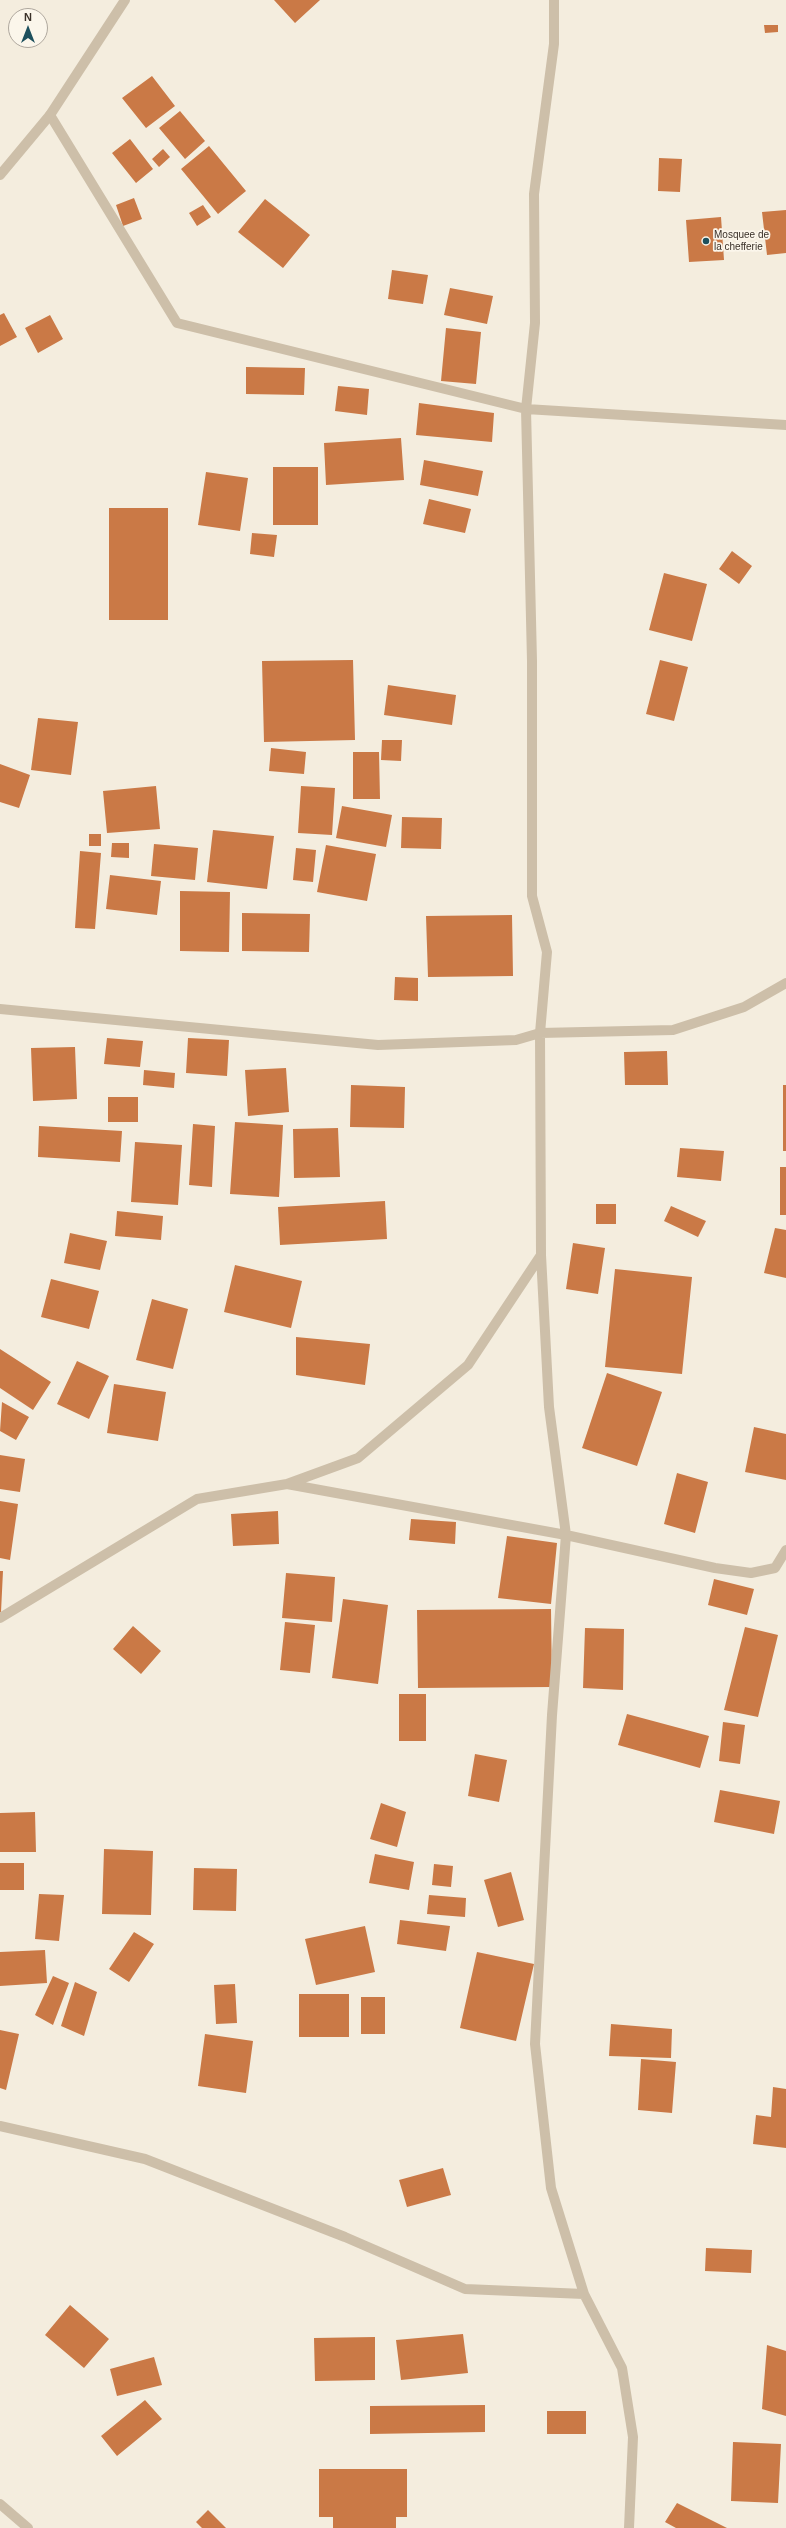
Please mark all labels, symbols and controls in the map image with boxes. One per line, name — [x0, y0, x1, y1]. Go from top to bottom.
north arrow — [8, 8, 48, 48]
text: N — [24, 11, 32, 23]
place label: Mosquee de la chefferie — [714, 229, 769, 252]
marker: Mosquee de la chefferie — [701, 236, 711, 246]

